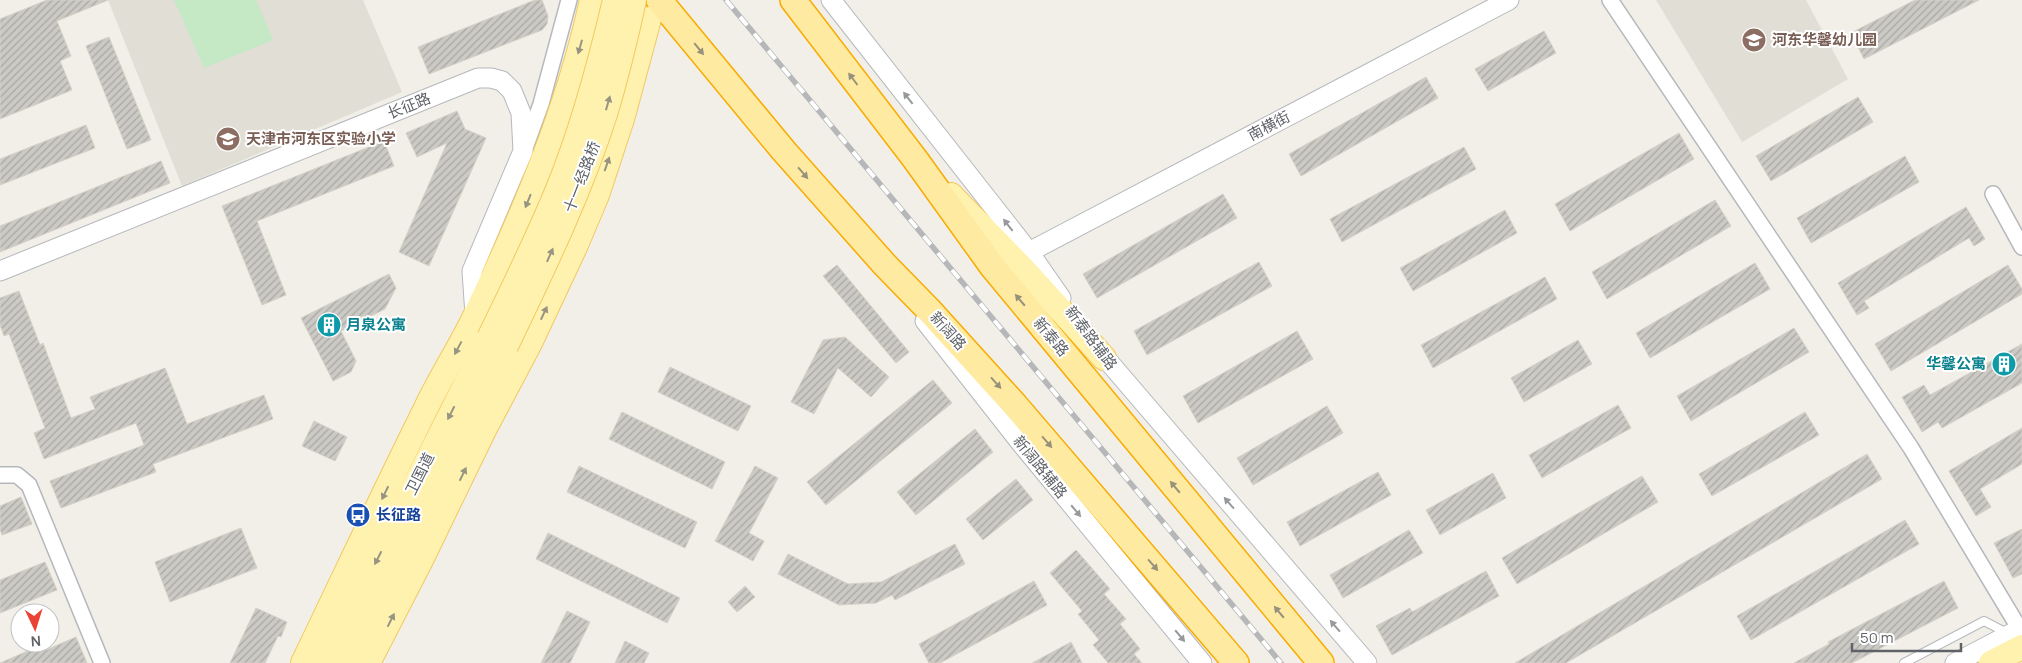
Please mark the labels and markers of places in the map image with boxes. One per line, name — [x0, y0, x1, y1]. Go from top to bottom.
school or university icon: 河东华馨幼儿园 — [1741, 27, 1767, 53]
place label: 河东华馨幼儿园 — [1772, 29, 1877, 50]
school or university icon: 天津市河东区实验小学 — [215, 126, 241, 152]
place label: 天津市河东区实验小学 — [246, 128, 396, 149]
building icon: 月泉公寓 — [316, 312, 342, 338]
place label: 月泉公寓 — [346, 314, 406, 335]
building icon: 华馨公寓 — [1991, 351, 2017, 377]
place label: 华馨公寓 — [1926, 353, 1986, 374]
bus stop icon: 长征路 — [345, 502, 371, 528]
place label: 长征路 — [376, 504, 421, 525]

